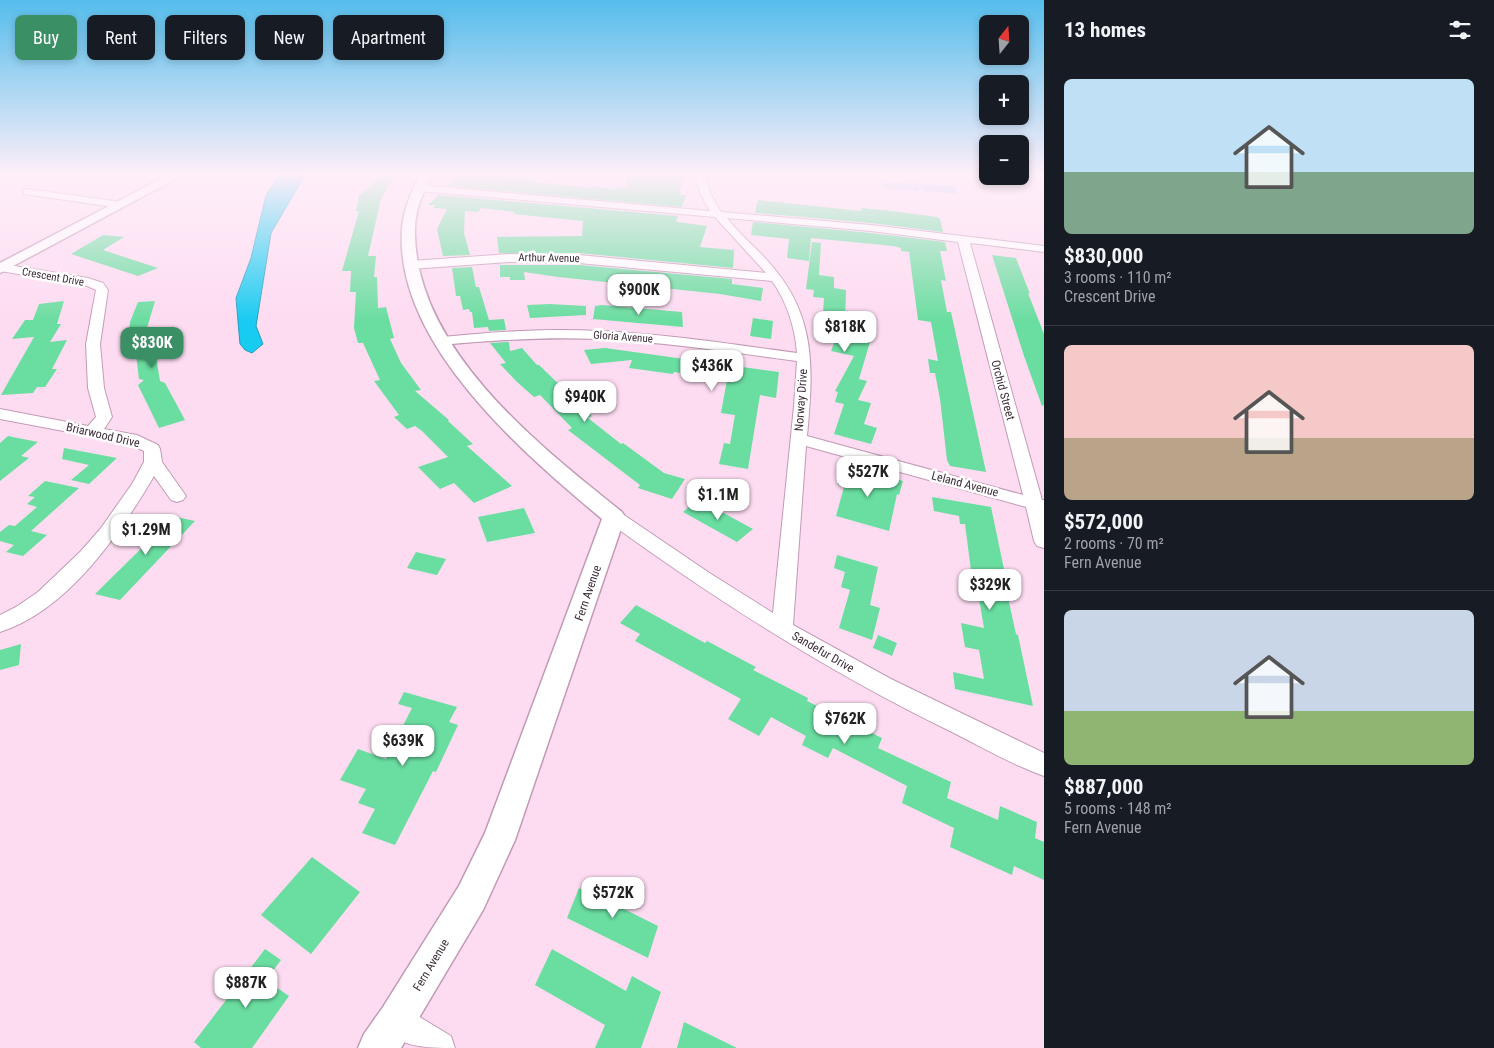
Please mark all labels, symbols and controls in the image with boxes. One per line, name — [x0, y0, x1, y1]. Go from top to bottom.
chip: Buy — [15, 15, 77, 60]
chip: Rent — [87, 15, 155, 60]
chip: Filters — [165, 15, 245, 60]
chip: New — [255, 15, 323, 60]
chip: Apartment — [333, 15, 444, 60]
north arrow — [979, 15, 1029, 65]
map controls — [979, 15, 1029, 185]
icon: filters — [1446, 16, 1474, 44]
text: 13 homes — [1064, 18, 1146, 42]
button: + — [979, 75, 1029, 125]
icon: home — [1224, 112, 1314, 202]
button: − — [979, 135, 1029, 185]
text: $830,000 — [1064, 244, 1143, 268]
street label: Arthur Avenue — [518, 251, 580, 265]
street label: Crescent Drive — [21, 265, 85, 289]
text: 3 rooms · 110 m² — [1064, 268, 1172, 287]
pin: $900K — [604, 274, 674, 316]
text: $900K — [618, 280, 660, 299]
text: Crescent Drive — [1064, 287, 1156, 306]
pin: $818K — [810, 310, 880, 353]
text: $818K — [824, 317, 866, 336]
pin: $830K — [117, 326, 187, 369]
street label: Gloria Avenue — [593, 328, 653, 346]
text: $830K — [131, 333, 173, 352]
pin: $436K — [677, 350, 747, 392]
text: $436K — [691, 356, 733, 375]
street label: Orchid Street — [988, 358, 1018, 422]
street label: Norway Drive — [792, 368, 810, 432]
icon: home — [1224, 377, 1314, 467]
pin: $940K — [550, 380, 620, 423]
text: $940K — [564, 387, 606, 406]
street label: Briarwood Drive — [65, 420, 141, 450]
pin: $527K — [833, 456, 903, 498]
text: $527K — [847, 462, 889, 481]
street label: Leland Avenue — [930, 468, 1000, 500]
pin: $1.1M — [683, 478, 753, 521]
text: $1.1M — [697, 485, 739, 504]
text: $572,000 — [1064, 510, 1143, 534]
pin: $1.29M — [105, 514, 187, 556]
text: $1.29M — [121, 520, 171, 539]
text: 2 rooms · 70 m² — [1064, 534, 1164, 553]
text: Fern Avenue — [1064, 553, 1141, 572]
street label: Fern Avenue — [572, 563, 604, 623]
pin: $329K — [955, 568, 1025, 611]
text: $329K — [969, 575, 1011, 594]
street label: Sandefur Drive — [789, 629, 857, 676]
icon: home — [1224, 642, 1314, 732]
pin: $762K — [810, 702, 880, 745]
text: $762K — [824, 709, 866, 728]
pin: $639K — [368, 724, 438, 767]
text: $639K — [382, 731, 424, 750]
text: $887,000 — [1064, 775, 1143, 799]
text: 5 rooms · 148 m² — [1064, 799, 1172, 818]
text: Fern Avenue — [1064, 818, 1141, 837]
pin: $572K — [578, 876, 648, 919]
text: $572K — [592, 883, 634, 902]
street label: Fern Avenue — [410, 936, 452, 993]
pin: $887K — [211, 966, 281, 1009]
text: $887K — [225, 973, 267, 992]

